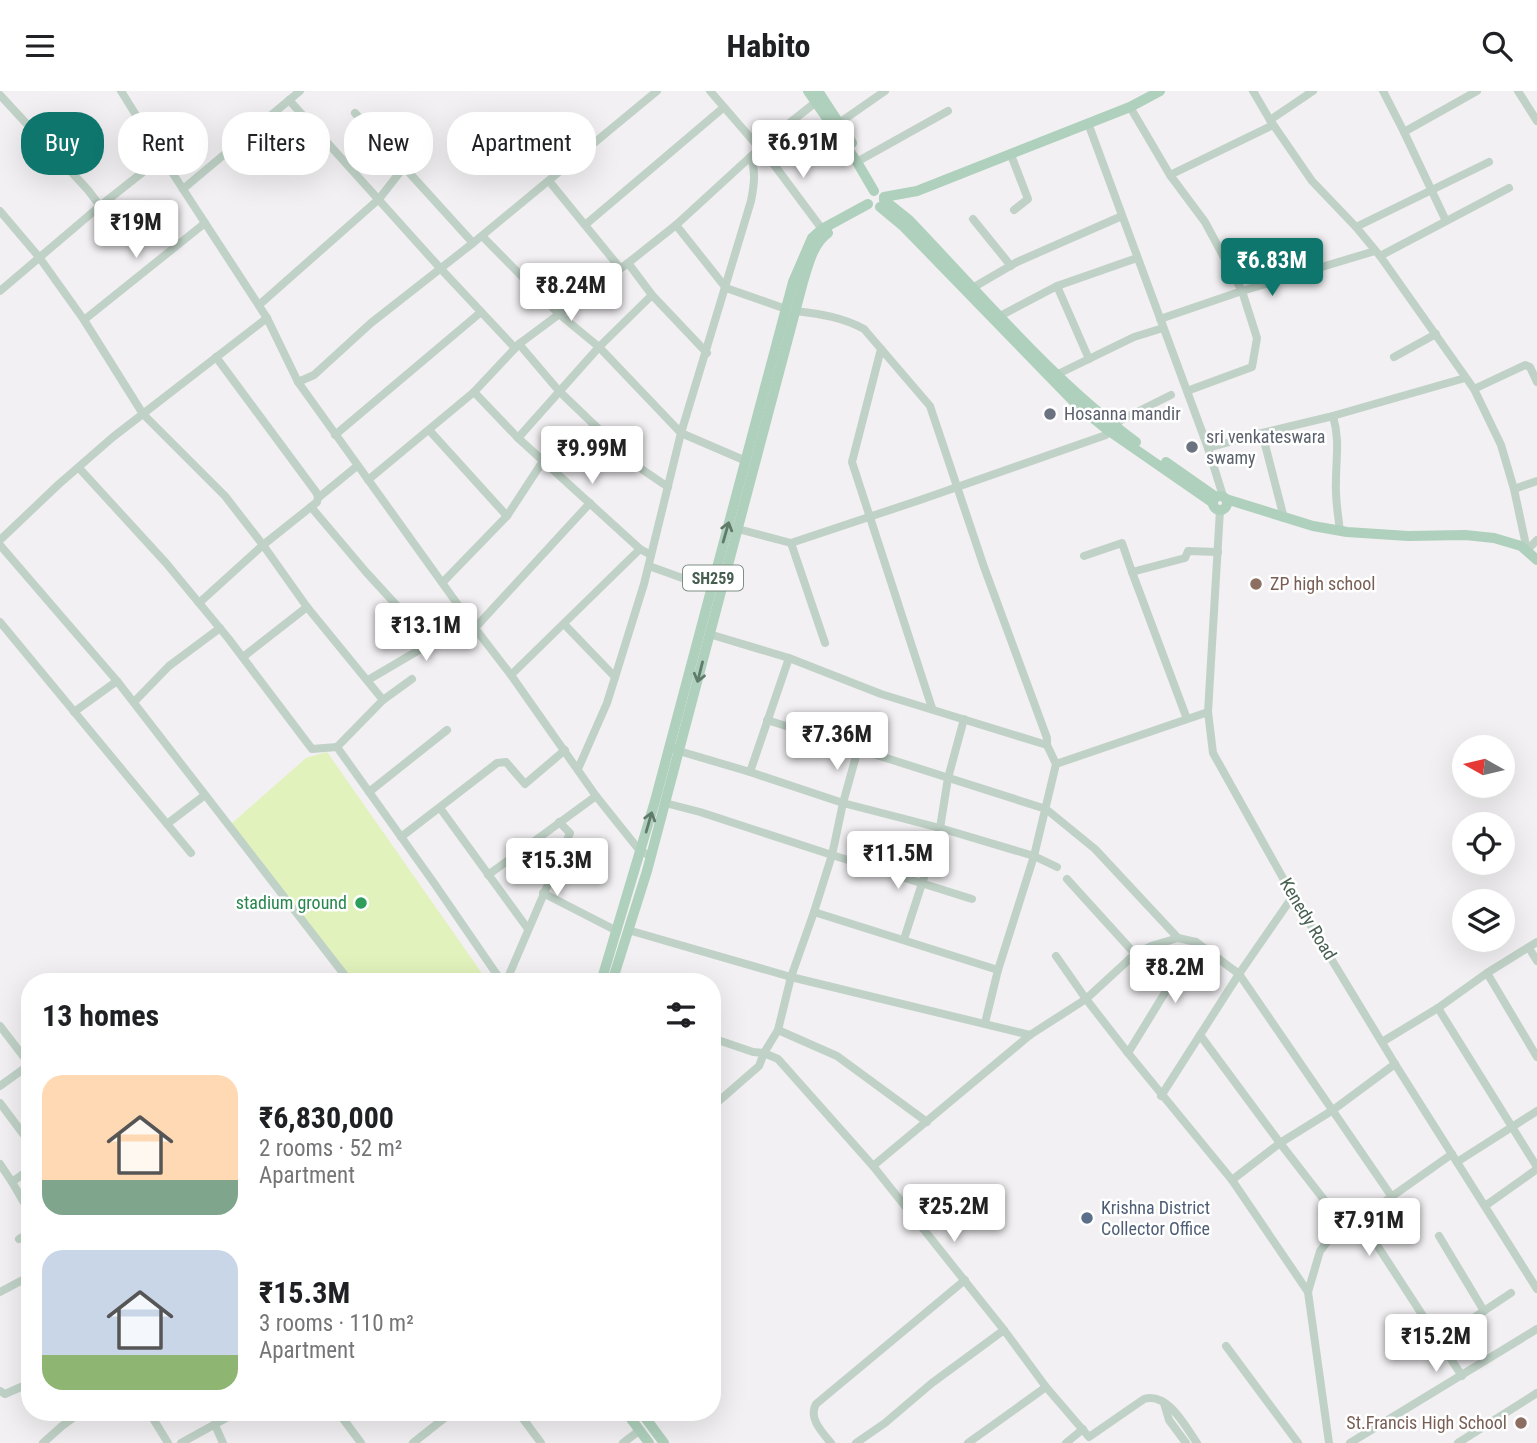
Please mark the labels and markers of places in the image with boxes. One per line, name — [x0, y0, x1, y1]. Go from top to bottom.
pin: ₹6.91M — [746, 120, 860, 180]
pin: ₹19M — [95, 201, 177, 260]
pin: ₹6.83M — [1215, 239, 1329, 298]
pin: ₹8.24M — [514, 264, 628, 323]
place label: Hosanna mandir — [1064, 403, 1181, 424]
marker: Hosanna mandir — [1042, 406, 1058, 422]
place label: sri venkateswara swamy — [1206, 426, 1325, 468]
pin: ₹9.99M — [535, 427, 649, 486]
marker: sri venkateswara swamy — [1184, 439, 1200, 455]
place label: ZP high school — [1270, 573, 1375, 594]
marker: ZP high school — [1248, 576, 1264, 592]
pin: ₹13.1M — [369, 603, 483, 663]
pin: ₹7.36M — [780, 713, 894, 772]
pin: ₹11.5M — [841, 831, 955, 891]
pin: ₹15.3M — [500, 839, 614, 898]
place label: stadium ground — [236, 892, 347, 913]
marker: stadium ground — [353, 895, 369, 911]
pin: ₹8.2M — [1126, 946, 1224, 1005]
pin: ₹25.2M — [897, 1185, 1011, 1244]
place label: Krishna District Collector Office — [1101, 1197, 1210, 1239]
pin: ₹7.91M — [1312, 1199, 1426, 1258]
marker: Krishna District Collector Office — [1079, 1210, 1095, 1226]
pin: ₹15.2M — [1379, 1315, 1493, 1374]
place label: St.Francis High School — [1346, 1412, 1507, 1433]
marker: St.Francis High School — [1513, 1415, 1529, 1431]

